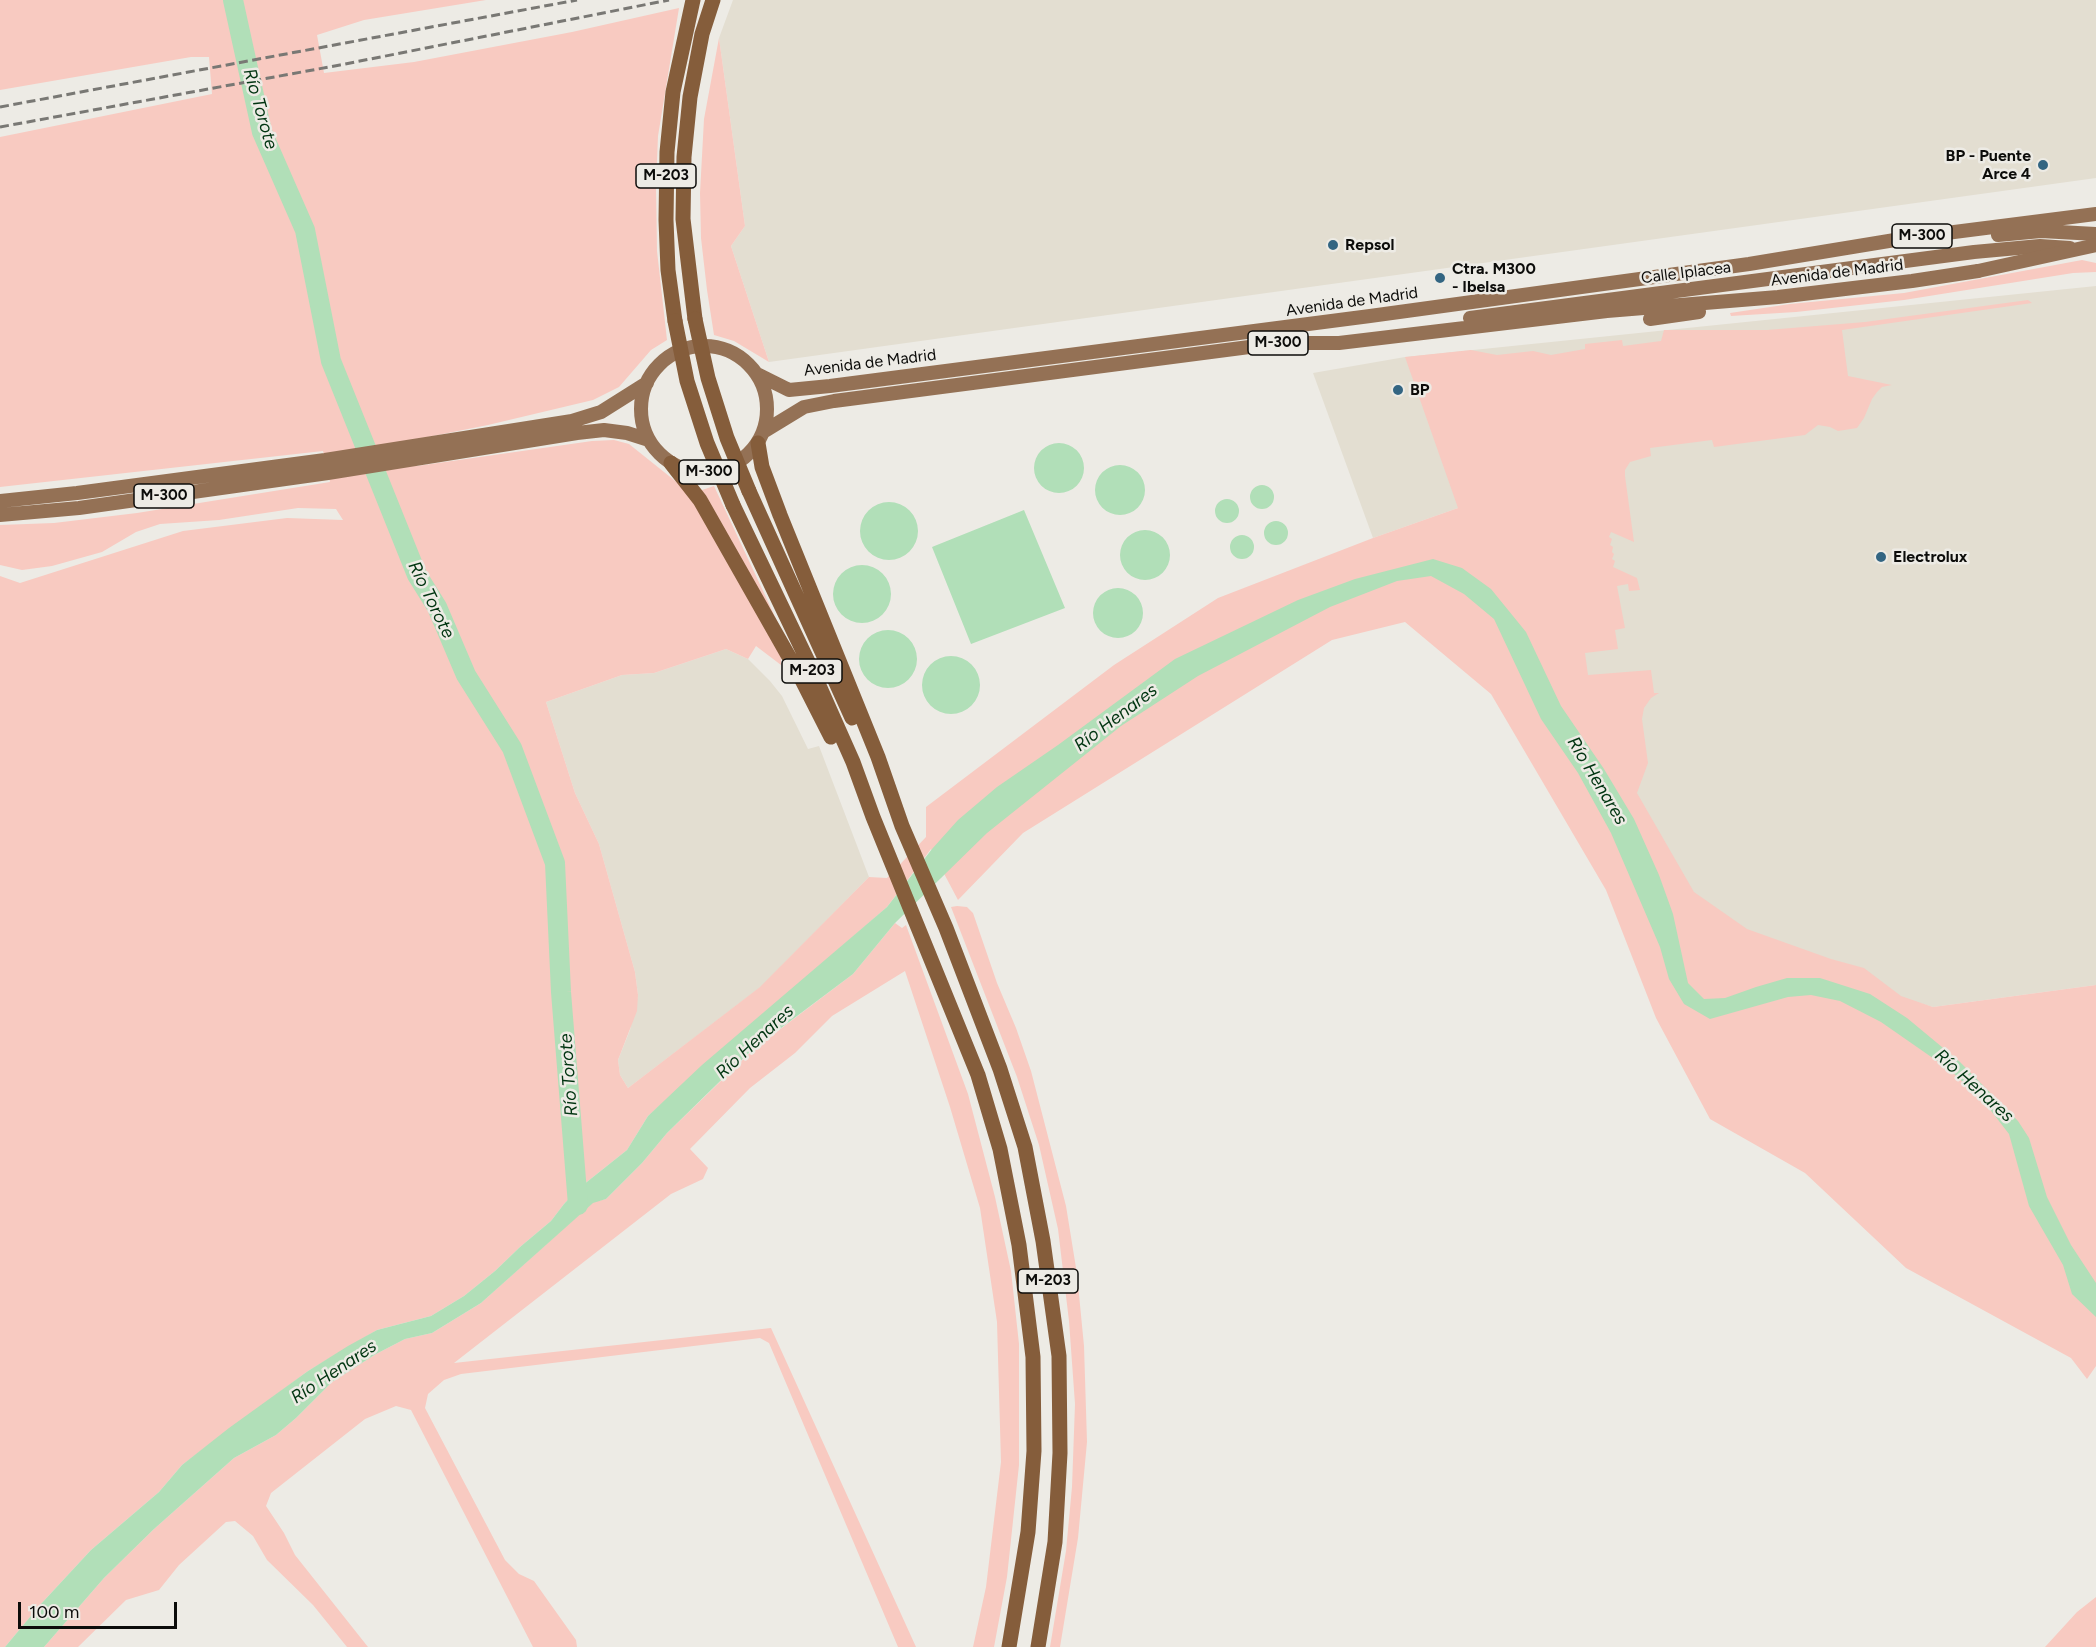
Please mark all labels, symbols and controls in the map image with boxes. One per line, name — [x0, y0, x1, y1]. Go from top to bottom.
water label: Río Torote — [238, 66, 282, 152]
place label: BP - Puente Arce 4 — [1946, 146, 2031, 184]
marker: BP - Puente Arce 4 — [2036, 158, 2050, 172]
road number: M-203 — [636, 164, 696, 188]
road number: M-300 — [1892, 224, 1952, 248]
place label: Repsol — [1345, 235, 1394, 255]
marker: Repsol — [1326, 238, 1340, 252]
street label: Avenida de Madrid — [1770, 255, 1904, 291]
street label: Calle Iplacea — [1640, 258, 1732, 288]
place label: Ctra. M300 - Ibelsa — [1452, 259, 1536, 297]
marker: Ctra. M300 - Ibelsa — [1433, 271, 1447, 285]
street label: Avenida de Madrid — [1285, 283, 1419, 321]
road number: M-300 — [1248, 331, 1308, 355]
street label: Avenida de Madrid — [803, 345, 937, 381]
place label: BP — [1410, 380, 1429, 400]
marker: BP — [1391, 383, 1405, 397]
road number: M-300 — [679, 460, 739, 484]
road number: M-300 — [134, 484, 194, 508]
place label: Electrolux — [1893, 547, 1967, 567]
marker: Electrolux — [1874, 550, 1888, 564]
water label: Río Torote — [403, 558, 459, 642]
road number: M-203 — [782, 659, 842, 683]
water label: Río Henares — [1070, 680, 1162, 756]
water label: Río Henares — [1562, 733, 1632, 829]
water label: Río Henares — [712, 1000, 798, 1084]
water label: Río Torote — [555, 1033, 583, 1117]
water label: Río Henares — [1930, 1045, 2018, 1127]
road number: M-203 — [1018, 1269, 1078, 1293]
water label: Río Henares — [287, 1335, 381, 1409]
scale bar — [21, 1590, 180, 1628]
text: 100 m — [29, 1601, 79, 1623]

